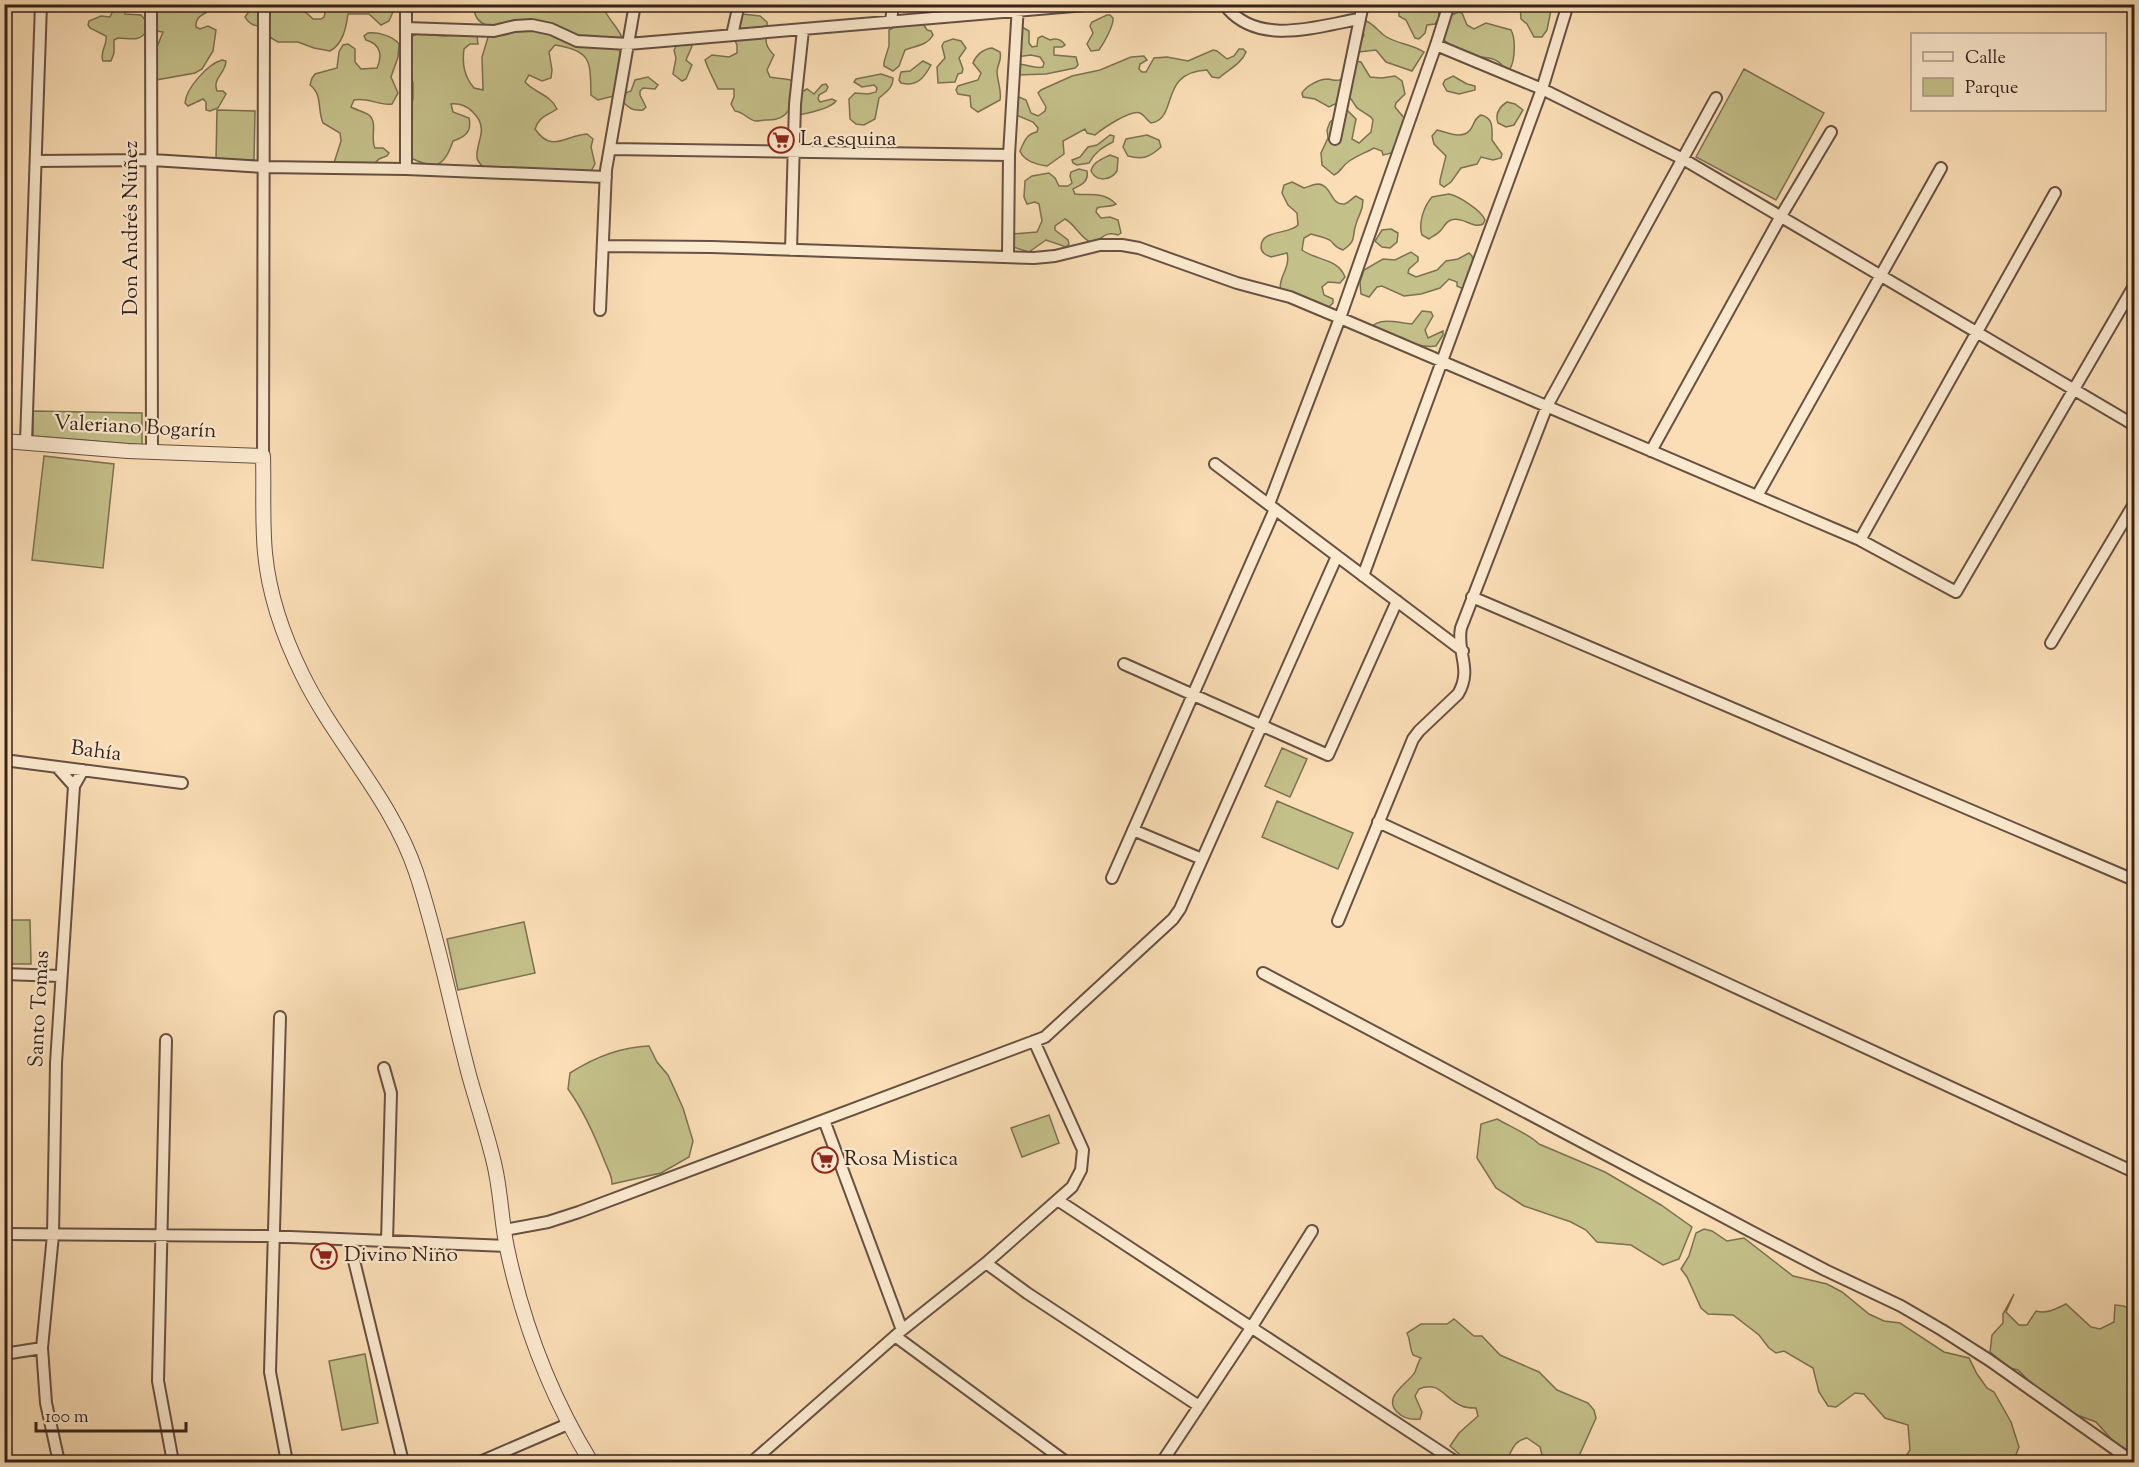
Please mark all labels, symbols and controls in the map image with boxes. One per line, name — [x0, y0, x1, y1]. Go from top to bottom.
legend — [1911, 33, 2106, 111]
text: Calle — [1965, 46, 2006, 72]
text: Parque — [1965, 76, 2018, 102]
supermarket icon: La esquina — [766, 125, 796, 155]
place label: La esquina — [800, 125, 897, 155]
street label: Don Andrés Núñez — [117, 140, 147, 315]
street label: Valeriano Bogarín — [53, 409, 217, 447]
street label: Bahía — [69, 734, 123, 770]
street label: Santo Tomas — [22, 950, 58, 1068]
supermarket icon: Rosa Mistica — [810, 1145, 840, 1175]
place label: Rosa Mistica — [844, 1145, 958, 1175]
supermarket icon: Divino Niño — [309, 1241, 339, 1271]
place label: Divino Niño — [344, 1241, 458, 1271]
scale bar — [36, 1395, 186, 1433]
text: 100 m — [45, 1405, 89, 1431]

